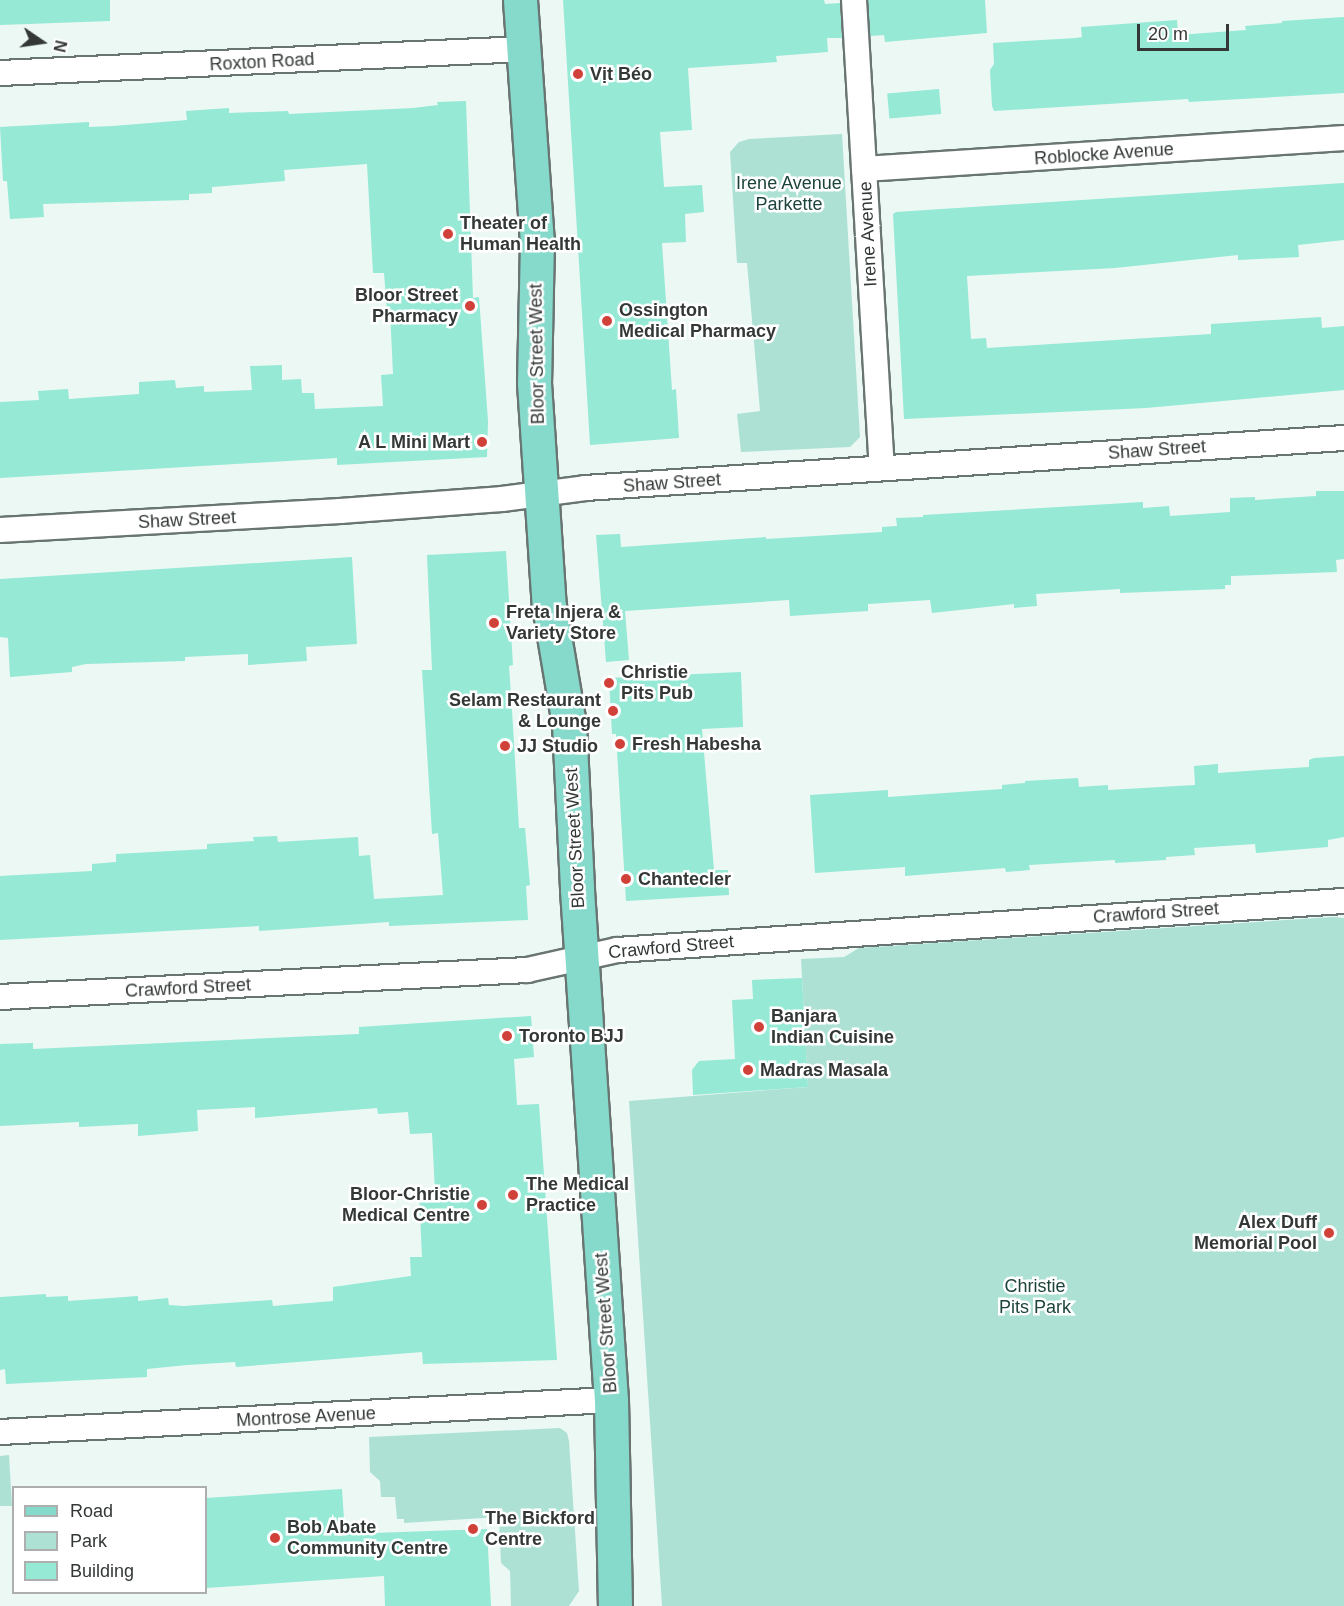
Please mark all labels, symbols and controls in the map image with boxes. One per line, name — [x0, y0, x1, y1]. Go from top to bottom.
north arrow — [12, 12, 72, 72]
scale bar — [1140, 12, 1232, 50]
text: 20 m — [1148, 24, 1188, 44]
text: N — [50, 39, 70, 54]
street label: Roxton Road — [209, 48, 315, 76]
place label: Vịt Béo — [590, 63, 652, 85]
marker: Vịt Béo — [571, 67, 585, 81]
street label: Roblocke Avenue — [1033, 138, 1175, 170]
park label: Irene Avenue Parkette — [736, 173, 842, 216]
street label: Irene Avenue — [854, 180, 882, 288]
place label: Theater of Human Health — [460, 213, 581, 256]
marker: Theater of Human Health — [441, 227, 455, 241]
street label: Bloor Street West — [525, 283, 549, 425]
place label: Bloor Street Pharmacy — [355, 285, 458, 328]
marker: Bloor Street Pharmacy — [463, 299, 477, 313]
place label: Ossington Medical Pharmacy — [619, 300, 776, 342]
marker: Ossington Medical Pharmacy — [600, 314, 614, 328]
place label: A L Mini Mart — [357, 431, 470, 453]
marker: A L Mini Mart — [475, 435, 489, 449]
street label: Shaw Street — [1107, 436, 1207, 464]
street label: Shaw Street — [622, 469, 722, 497]
street label: Shaw Street — [137, 507, 237, 533]
place label: Freta Injera & Variety Store — [506, 602, 621, 644]
marker: Freta Injera & Variety Store — [487, 616, 501, 630]
place label: Christie Pits Pub — [621, 662, 693, 704]
marker: Christie Pits Pub — [602, 676, 616, 690]
place label: Selam Restaurant & Lounge — [449, 690, 601, 732]
marker: Selam Restaurant & Lounge — [606, 704, 620, 718]
place label: Fresh Habesha — [632, 733, 761, 755]
place label: JJ Studio — [517, 735, 598, 757]
marker: Fresh Habesha — [613, 737, 627, 751]
marker: JJ Studio — [498, 739, 512, 753]
street label: Bloor Street West — [561, 767, 589, 909]
place label: Chantecler — [638, 868, 731, 890]
marker: Chantecler — [619, 872, 633, 886]
street label: Crawford Street — [1092, 898, 1220, 928]
street label: Crawford Street — [607, 931, 735, 963]
street label: Crawford Street — [124, 974, 252, 1002]
place label: Banjara Indian Cuisine — [771, 1006, 894, 1048]
marker: Banjara Indian Cuisine — [752, 1020, 766, 1034]
place label: Toronto BJJ — [519, 1025, 624, 1047]
marker: Toronto BJJ — [500, 1029, 514, 1043]
place label: Madras Masala — [760, 1059, 888, 1081]
marker: Madras Masala — [741, 1063, 755, 1077]
place label: The Medical Practice — [526, 1174, 629, 1216]
place label: Bloor-Christie Medical Centre — [342, 1184, 470, 1226]
marker: The Medical Practice — [504, 1186, 522, 1204]
marker: Bloor-Christie Medical Centre — [475, 1198, 489, 1212]
place label: Alex Duff Memorial Pool — [1194, 1212, 1317, 1254]
marker: Alex Duff Memorial Pool — [1322, 1226, 1336, 1240]
street label: Bloor Street West — [590, 1252, 622, 1394]
park label: Christie Pits Park — [999, 1276, 1071, 1318]
street label: Montrose Avenue — [235, 1403, 377, 1431]
legend — [12, 1486, 207, 1594]
text: Road — [70, 1501, 113, 1521]
place label: The Bickford Centre — [485, 1508, 595, 1550]
place label: Bob Abate Community Centre — [287, 1517, 448, 1559]
marker: The Bickford Centre — [466, 1522, 480, 1536]
text: Park — [70, 1531, 107, 1551]
marker: Bob Abate Community Centre — [268, 1531, 282, 1545]
text: Building — [70, 1561, 134, 1581]

